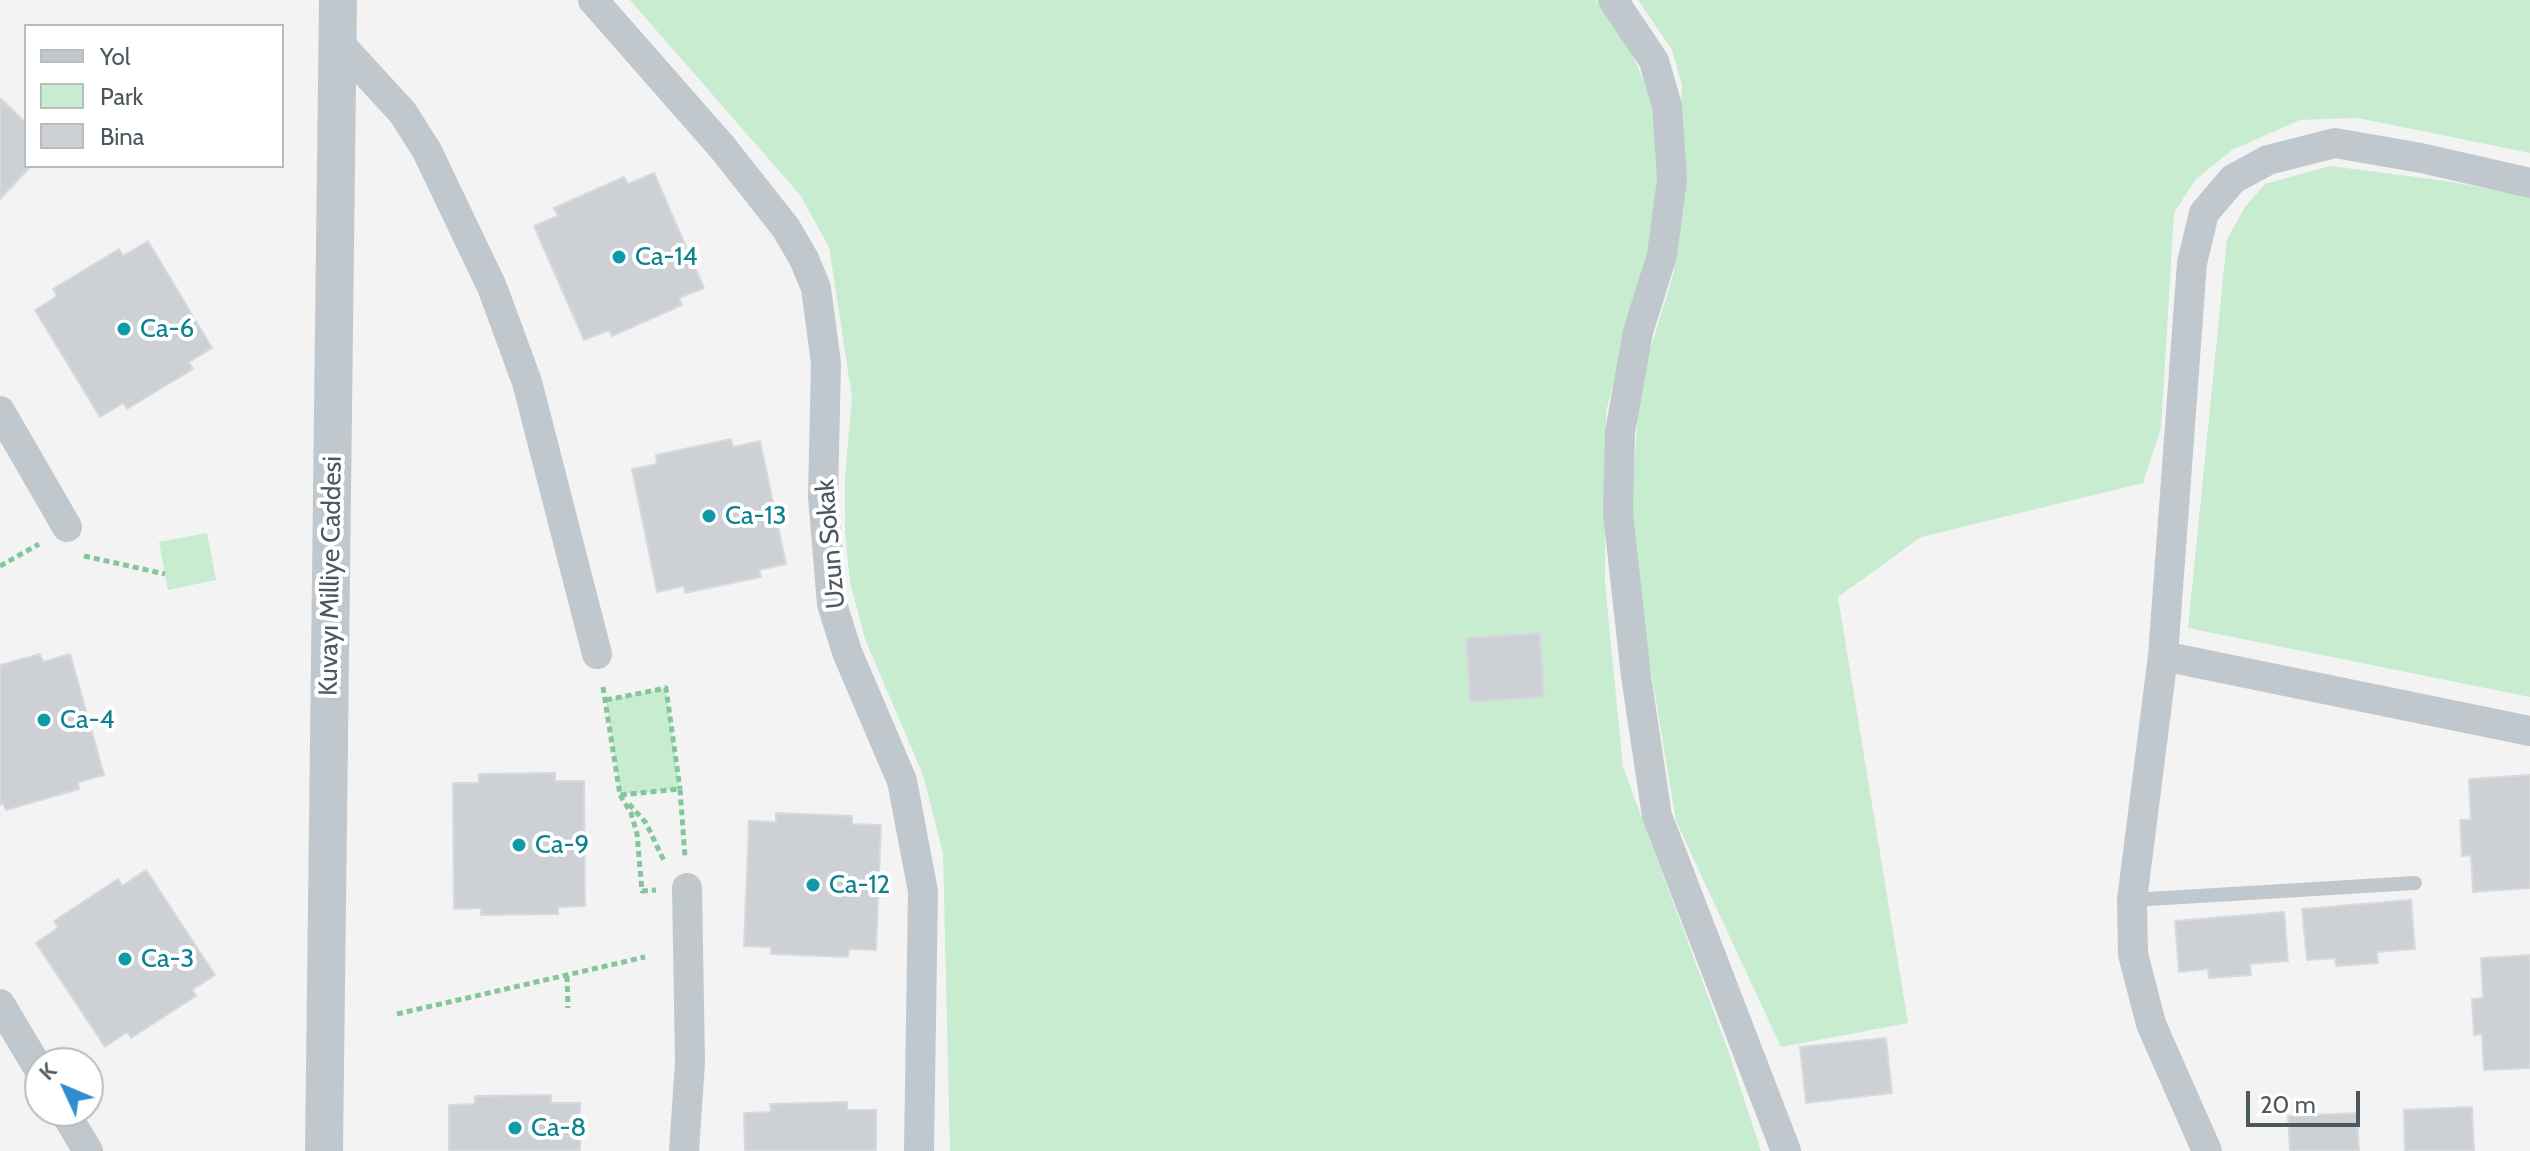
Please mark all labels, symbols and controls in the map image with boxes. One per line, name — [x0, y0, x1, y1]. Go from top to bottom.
legend — [24, 24, 284, 168]
text: Yol — [100, 42, 130, 71]
text: Park — [100, 82, 143, 111]
text: Bina — [100, 122, 144, 151]
place label: Ca-14 — [635, 241, 698, 273]
marker: Ca-14 — [610, 248, 628, 266]
place label: Ca-6 — [140, 313, 194, 345]
marker: Ca-6 — [115, 320, 133, 338]
street label: Kuvayı Milliye Caddesi — [313, 456, 349, 696]
street label: Uzun Sokak — [810, 478, 852, 610]
place label: Ca-13 — [725, 500, 787, 532]
marker: Ca-13 — [700, 507, 718, 525]
place label: Ca-4 — [60, 704, 115, 736]
marker: Ca-4 — [35, 711, 53, 729]
place label: Ca-9 — [535, 829, 589, 861]
marker: Ca-9 — [510, 836, 528, 854]
place label: Ca-12 — [829, 869, 890, 901]
marker: Ca-12 — [804, 876, 822, 894]
place label: Ca-3 — [141, 943, 194, 975]
marker: Ca-3 — [116, 950, 134, 968]
north arrow — [24, 1047, 104, 1127]
text: K — [33, 1057, 62, 1086]
scale bar — [2250, 1075, 2364, 1125]
text: 20 m — [2260, 1090, 2316, 1119]
place label: Ca-8 — [531, 1112, 586, 1144]
marker: Ca-8 — [506, 1119, 524, 1137]

